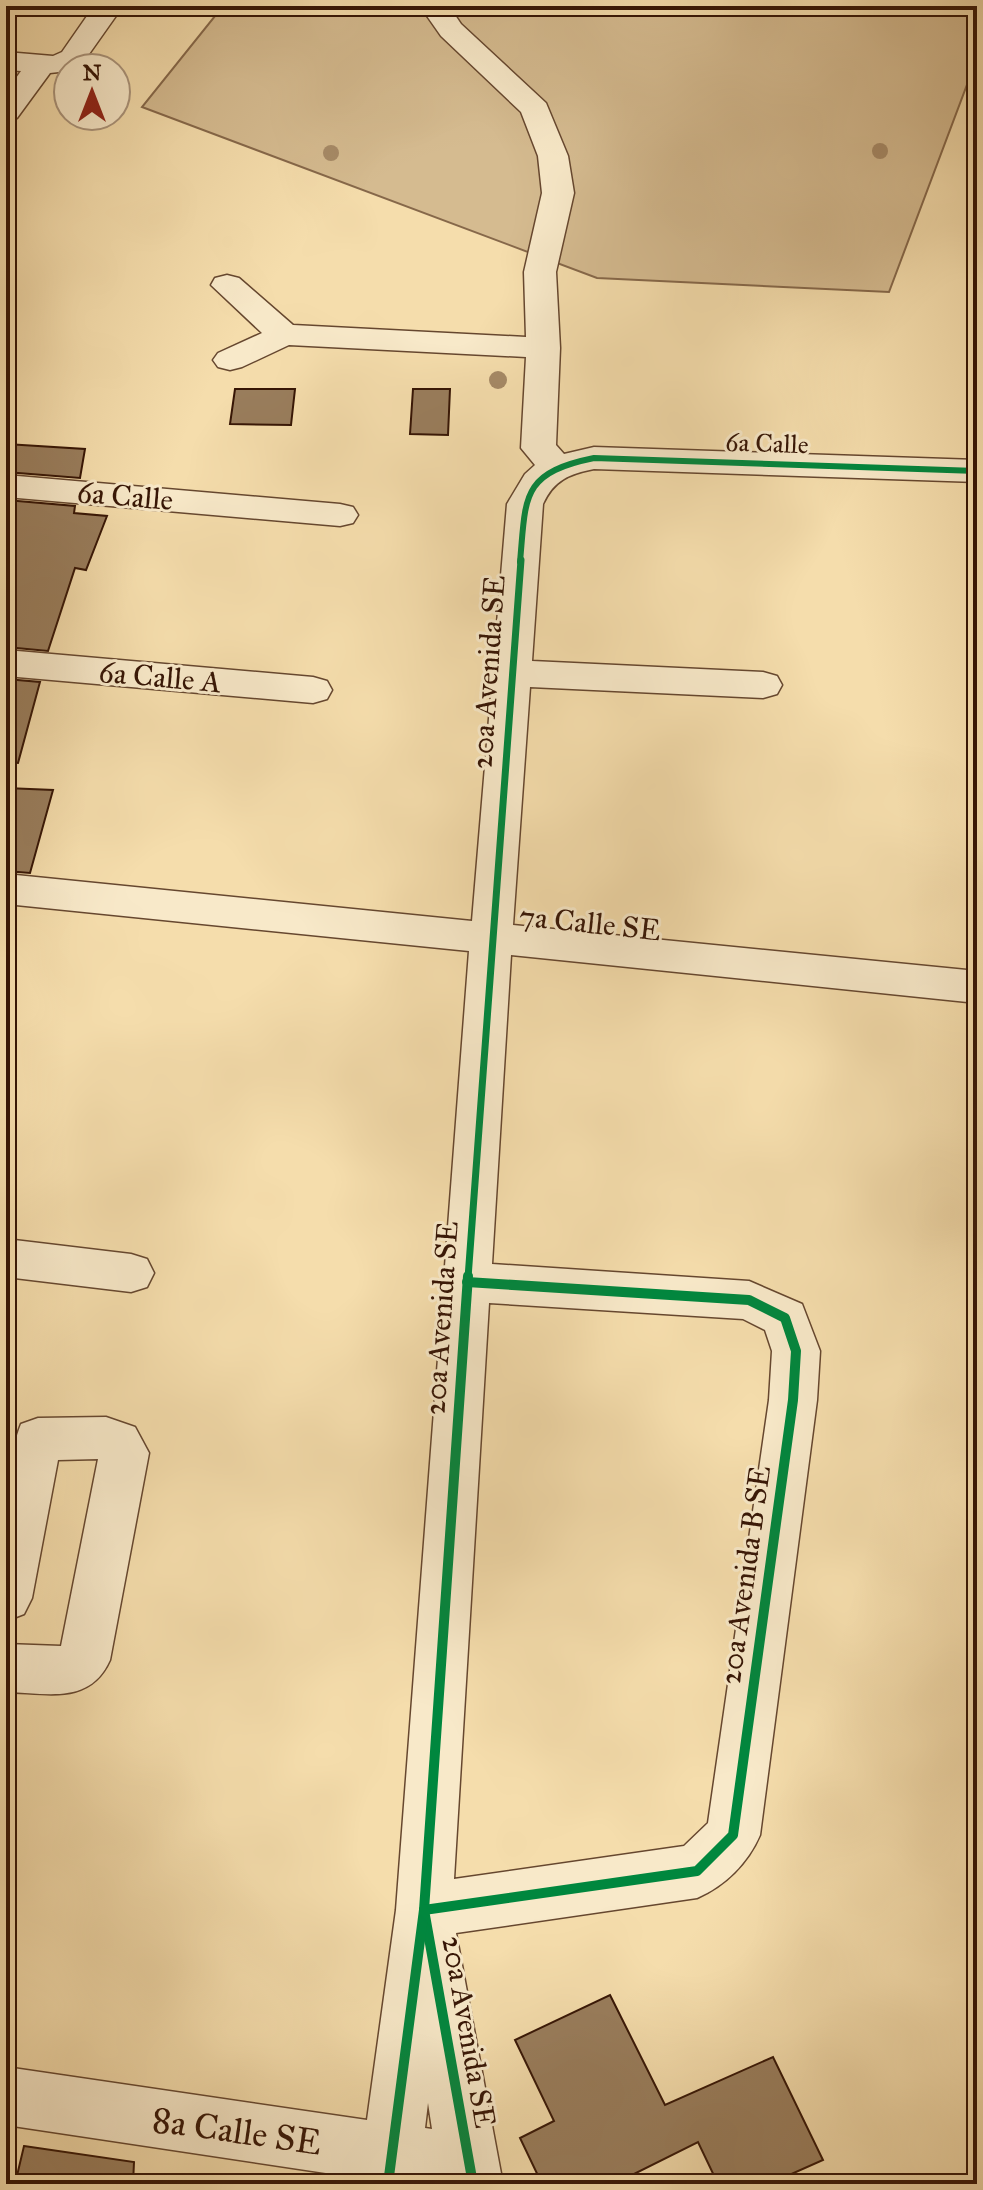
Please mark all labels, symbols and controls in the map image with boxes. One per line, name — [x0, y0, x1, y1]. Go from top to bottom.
north arrow — [52, 52, 132, 132]
text: N — [83, 59, 102, 86]
street label: 6a Calle — [725, 426, 809, 460]
street label: 6a Calle — [75, 474, 175, 518]
street label: 20a Avenida SE — [463, 574, 513, 770]
street label: 6a Calle A — [97, 654, 223, 700]
street label: 7a Calle SE — [517, 898, 663, 948]
street label: 20a Avenida SE — [416, 1220, 466, 1416]
street label: 20a Avenida B SE — [712, 1463, 778, 1687]
street label: 20a Avenida SE — [434, 1933, 504, 2131]
street label: 8a Calle SE — [149, 2097, 324, 2165]

